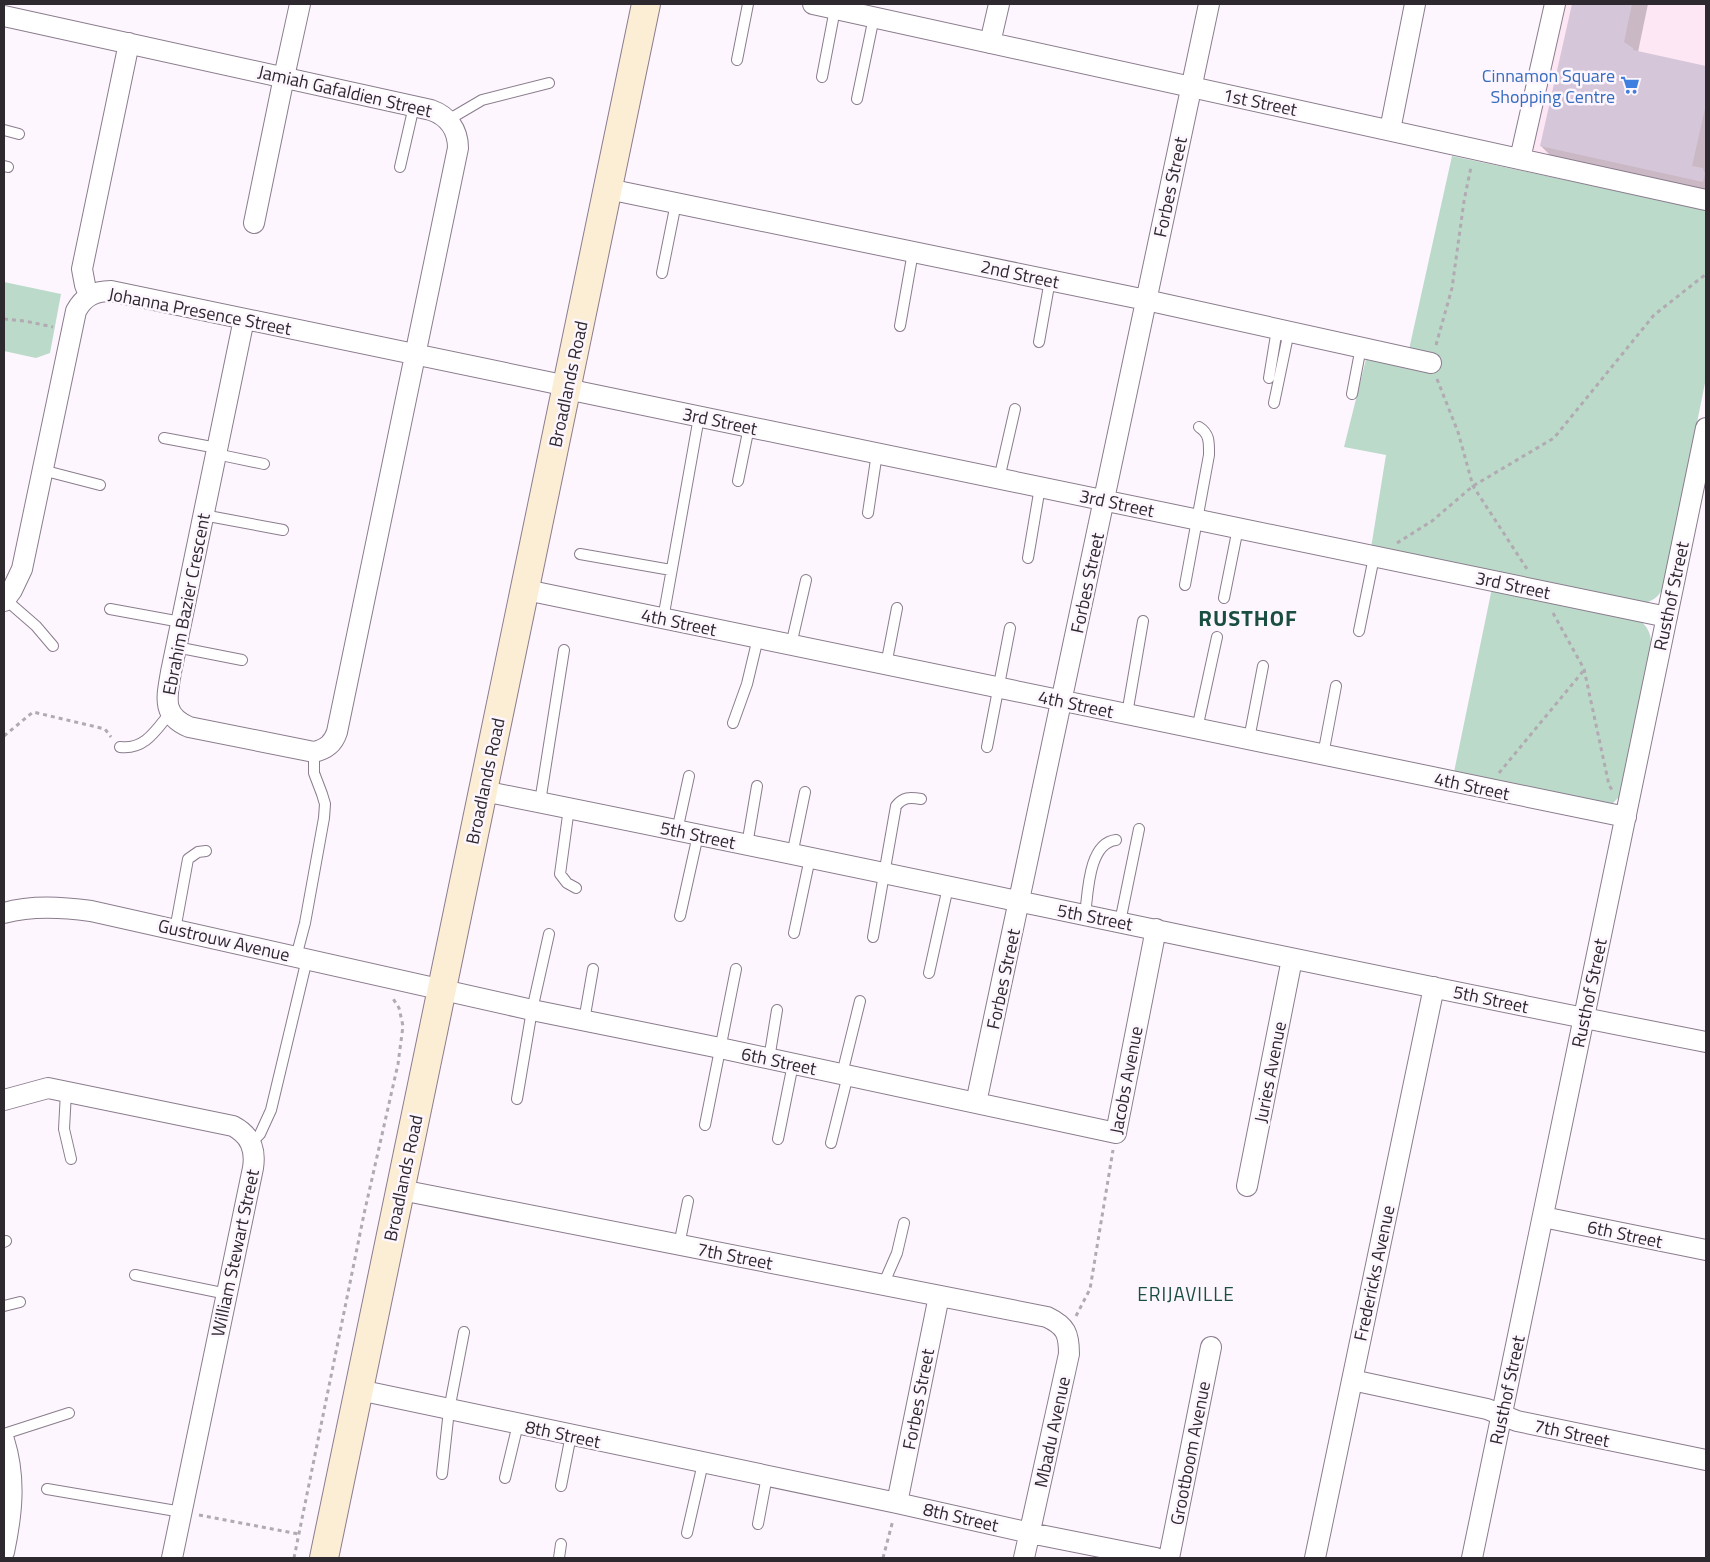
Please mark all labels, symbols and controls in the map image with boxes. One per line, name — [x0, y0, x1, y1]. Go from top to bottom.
street label: Jamiah Gafaldien Street — [255, 58, 435, 124]
place label: Cinnamon Square Shopping Centre — [1482, 62, 1615, 110]
supermarket icon: Cinnamon Square Shopping Centre — [1619, 74, 1641, 96]
street label: 1st Street — [1220, 81, 1300, 123]
street label: Forbes Street — [1146, 134, 1194, 240]
street label: 2nd Street — [978, 253, 1062, 296]
street label: Johanna Presence Street — [106, 280, 294, 342]
street label: Broadlands Road — [541, 318, 595, 450]
street label: 3rd Street — [680, 400, 761, 442]
street label: 3rd Street — [1077, 482, 1158, 524]
street label: Ebrahim Bazier Crescent — [155, 510, 217, 697]
street label: Forbes Street — [1063, 530, 1111, 636]
street label: Rusthof Street — [1646, 538, 1696, 653]
street label: 3rd Street — [1473, 564, 1554, 606]
street label: 4th Street — [639, 601, 720, 643]
district label: RUSTHOF — [1198, 601, 1298, 635]
street label: 4th Street — [1036, 683, 1117, 725]
street label: Broadlands Road — [458, 715, 512, 847]
street label: 4th Street — [1432, 765, 1513, 807]
street label: 5th Street — [658, 814, 739, 856]
street label: 5th Street — [1055, 896, 1136, 938]
street label: Gustrouw Avenue — [155, 912, 293, 968]
street label: Forbes Street — [979, 926, 1027, 1032]
street label: Rusthof Street — [1564, 935, 1614, 1050]
street label: 5th Street — [1451, 978, 1532, 1020]
street label: Juries Avenue — [1247, 1019, 1293, 1125]
street label: Jacobs Avenue — [1102, 1024, 1150, 1136]
street label: 6th Street — [739, 1040, 820, 1082]
street label: Broadlands Road — [376, 1112, 430, 1244]
street label: William Stewart Street — [204, 1166, 266, 1339]
street label: Fredericks Avenue — [1346, 1203, 1402, 1343]
street label: 6th Street — [1585, 1213, 1666, 1255]
street label: 7th Street — [695, 1235, 776, 1277]
district label: ERIJAVILLE — [1137, 1279, 1235, 1308]
street label: Rusthof Street — [1482, 1332, 1532, 1447]
street label: Forbes Street — [895, 1346, 941, 1452]
street label: Mbadu Avenue — [1027, 1374, 1077, 1490]
street label: Grootboom Avenue — [1163, 1379, 1217, 1527]
street label: 7th Street — [1532, 1412, 1613, 1454]
street label: 8th Street — [523, 1413, 604, 1455]
street label: 8th Street — [921, 1495, 1002, 1539]

